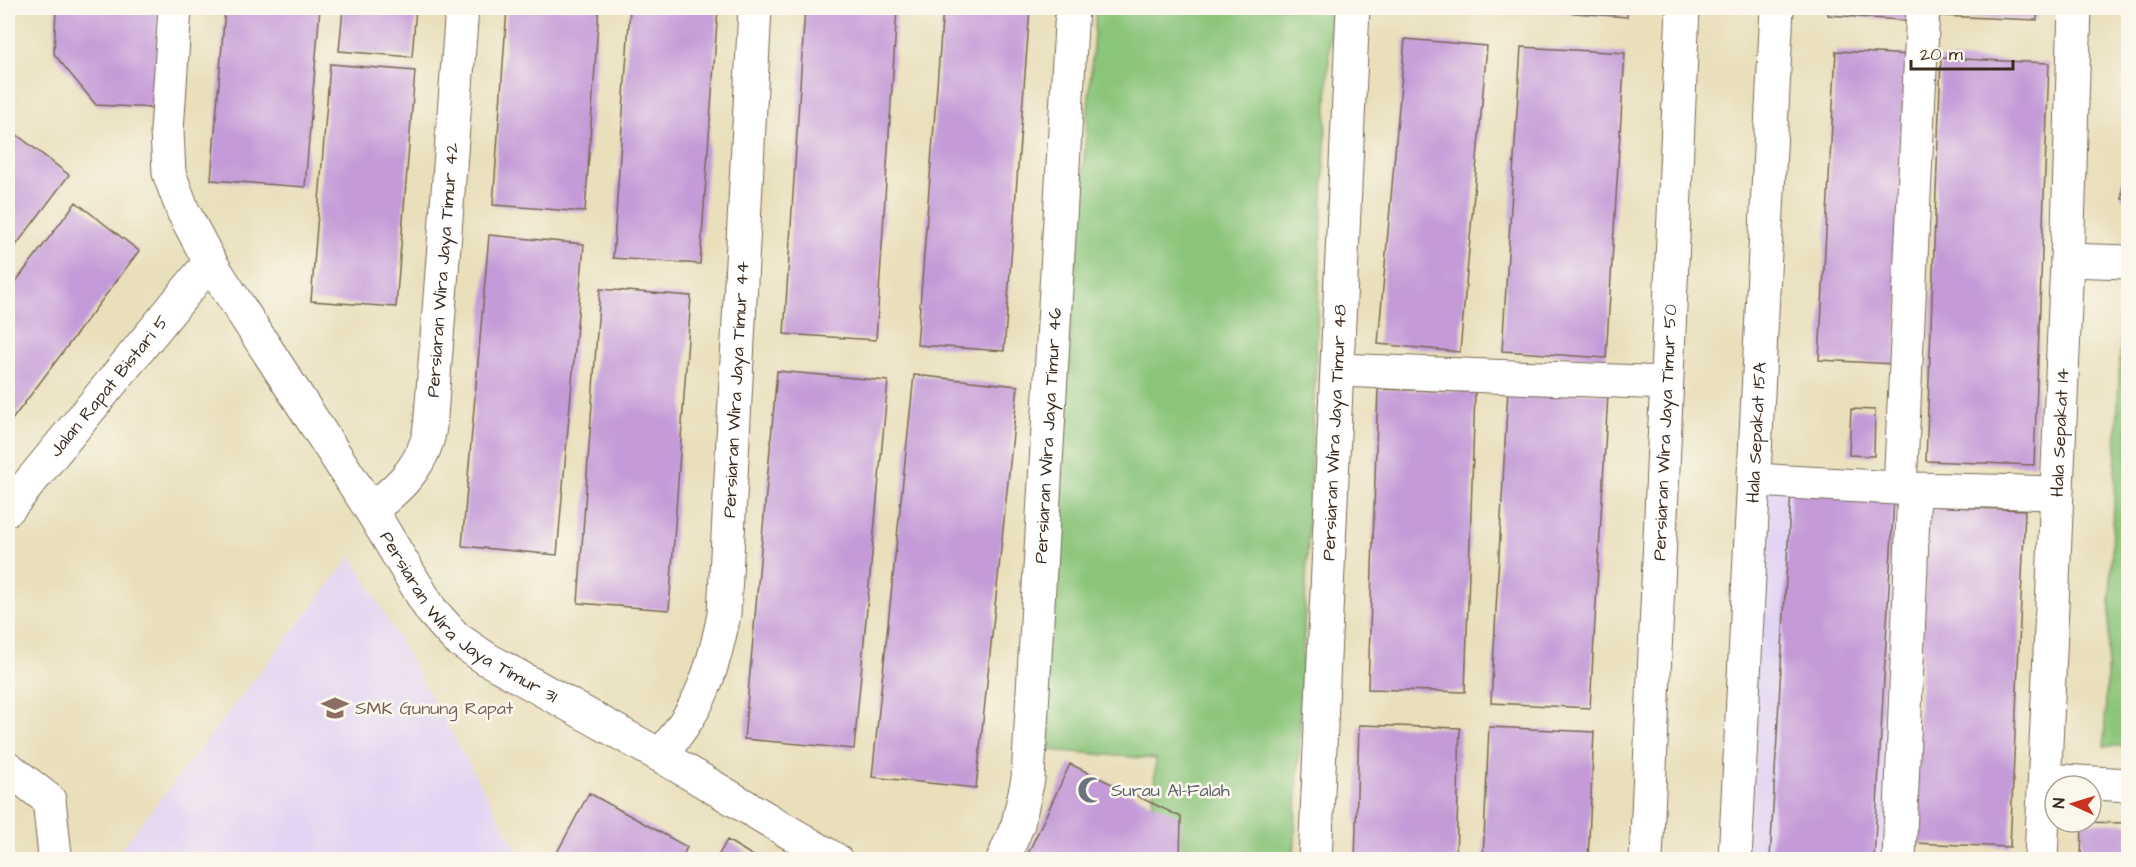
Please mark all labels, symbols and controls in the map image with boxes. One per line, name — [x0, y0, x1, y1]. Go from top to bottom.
scale bar — [1911, 33, 2013, 71]
text: 20 m — [1920, 42, 1963, 67]
street label: Persiaran Wira Jaya Timur 42 — [420, 141, 465, 398]
street label: Persiaran Wira Jaya Timur 44 — [717, 261, 755, 519]
street label: Persiaran Wira Jaya Timur 48 — [1316, 303, 1353, 561]
street label: Persiaran Wira Jaya Timur 50 — [1647, 304, 1683, 561]
street label: Persiaran Wira Jaya Timur 46 — [1028, 307, 1068, 564]
street label: Jalan Rapat Bistari 5 — [44, 310, 175, 462]
street label: Hala Sepakat 15A — [1741, 361, 1773, 504]
street label: Hala Sepakat 14 — [2045, 367, 2075, 497]
street label: Persiaran Wira Jaya Timur 31 — [374, 527, 562, 709]
school or university icon: SMK Gunung Rapat — [320, 693, 350, 723]
place label: SMK Gunung Rapat — [355, 696, 514, 722]
north arrow — [2043, 774, 2103, 834]
mosque icon: Surau Al-Falah — [1076, 775, 1106, 805]
place label: Surau Al-Falah — [1111, 778, 1230, 803]
text: N — [2048, 797, 2070, 809]

